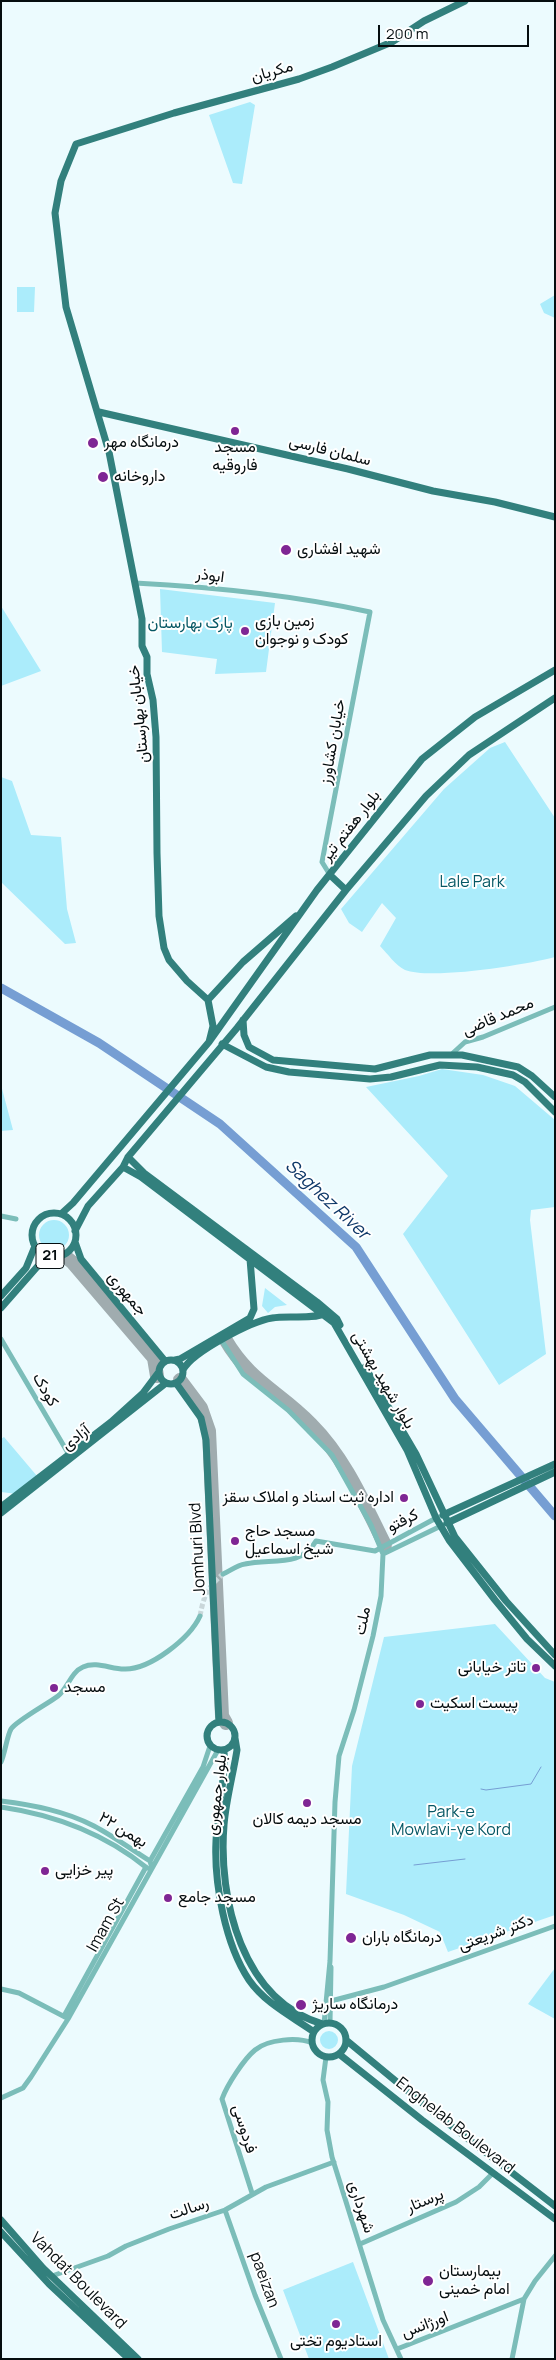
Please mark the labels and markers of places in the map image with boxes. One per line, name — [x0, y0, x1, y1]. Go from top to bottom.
marker: مسجد فاروقیه — [229, 425, 241, 437]
place label: درمانگاه مهر — [104, 433, 179, 453]
marker: درمانگاه مهر — [86, 436, 100, 450]
place label: مسجد فاروقیه — [212, 438, 258, 476]
place label: داروخانه — [114, 467, 165, 487]
marker: داروخانه — [96, 470, 110, 484]
place label: شهید افشاری — [297, 540, 381, 560]
marker: شهید افشاری — [279, 543, 293, 557]
place label: زمین بازی کودک و نوجوان — [255, 612, 348, 650]
marker: زمین بازی کودک و نوجوان — [239, 625, 251, 637]
place label: اداره ثبت اسناد و املاک سقز — [223, 1488, 394, 1508]
marker: اداره ثبت اسناد و املاک سقز — [398, 1492, 410, 1504]
place label: مسجد حاج شیخ اسماعیل — [245, 1522, 334, 1560]
marker: مسجد حاج شیخ اسماعیل — [229, 1535, 241, 1547]
place label: تاتر خیابانی — [458, 1658, 526, 1678]
marker: تاتر خیابانی — [530, 1662, 542, 1674]
place label: مسجد — [64, 1678, 105, 1698]
marker: مسجد — [48, 1682, 60, 1694]
place label: پیست اسکیت — [430, 1694, 518, 1714]
marker: پیست اسکیت — [414, 1698, 426, 1710]
marker: مسجد دیمه کالان — [301, 1797, 313, 1809]
place label: مسجد دیمه کالان — [252, 1810, 362, 1830]
place label: پیر خزایی — [55, 1861, 113, 1881]
marker: پیر خزایی — [39, 1865, 51, 1877]
place label: مسجد جامع — [178, 1888, 256, 1908]
marker: مسجد جامع — [162, 1892, 174, 1904]
place label: درمانگاه باران — [362, 1928, 442, 1948]
marker: درمانگاه باران — [344, 1931, 358, 1945]
place label: درمانگاه ساریژ — [312, 1995, 398, 2015]
marker: درمانگاه ساریژ — [294, 1998, 308, 2012]
place label: بیمارستان امام خمینی — [439, 2262, 510, 2300]
marker: بیمارستان امام خمینی — [421, 2274, 435, 2288]
marker: استادیوم تختی — [330, 2318, 342, 2330]
place label: استادیوم تختی — [290, 2332, 382, 2352]

